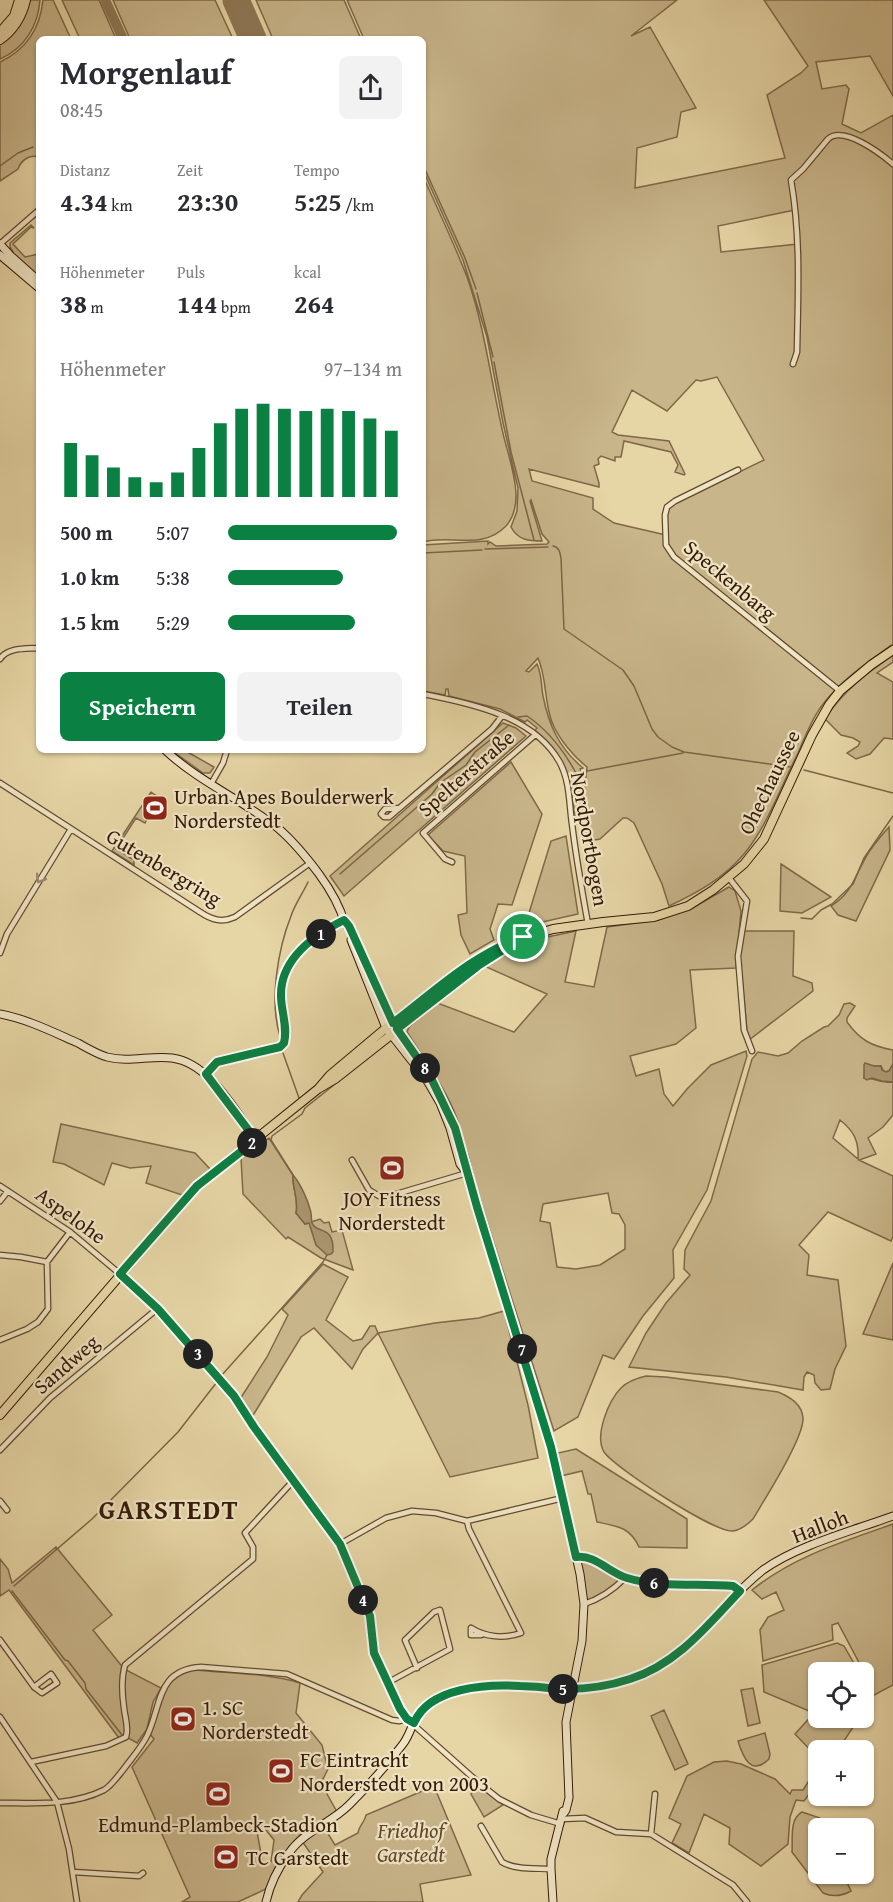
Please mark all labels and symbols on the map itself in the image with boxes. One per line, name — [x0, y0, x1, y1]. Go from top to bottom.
street label: Speckenbarg — [677, 532, 783, 628]
street label: Spelterstraße — [411, 722, 521, 824]
street label: Ohechaussee — [730, 724, 808, 840]
street label: Nordportbogen — [563, 769, 617, 909]
place label: Urban Apes Boulderwerk Norderstedt — [174, 781, 394, 836]
sports icon: Urban Apes Boulderwerk Norderstedt — [140, 793, 170, 823]
street label: Gutenbergring — [101, 820, 228, 914]
one-way arrow — [36, 873, 48, 883]
pin — [497, 911, 548, 962]
pin: 1 — [306, 919, 336, 949]
pin: 8 — [410, 1053, 440, 1083]
pin: 2 — [237, 1128, 267, 1158]
sports icon: JOY Fitness Norderstedt — [377, 1153, 407, 1183]
street label: Aspelohe — [29, 1179, 113, 1251]
place label: JOY Fitness Norderstedt — [339, 1183, 446, 1238]
street label: Sandweg — [26, 1326, 106, 1401]
pin: 7 — [507, 1334, 537, 1364]
pin: 3 — [183, 1339, 213, 1369]
district label: GARSTEDT — [99, 1489, 239, 1529]
street label: Halloh — [787, 1501, 853, 1551]
pin: 6 — [639, 1568, 669, 1598]
pin: 4 — [348, 1585, 378, 1615]
pin: 5 — [548, 1674, 578, 1704]
place label: 1. SC Norderstedt — [202, 1692, 309, 1747]
sports icon: 1. SC Norderstedt — [168, 1704, 198, 1734]
place label: FC Eintracht Norderstedt von 2003 — [300, 1744, 489, 1799]
sports icon: FC Eintracht Norderstedt von 2003 — [266, 1756, 296, 1786]
sports icon: Edmund-Plambeck-Stadion — [203, 1779, 233, 1809]
place label: Edmund-Plambeck-Stadion — [98, 1809, 338, 1840]
park label: Friedhof Garstedt — [377, 1815, 448, 1870]
sports icon: TC Garstedt — [211, 1842, 241, 1872]
place label: TC Garstedt — [246, 1842, 350, 1873]

